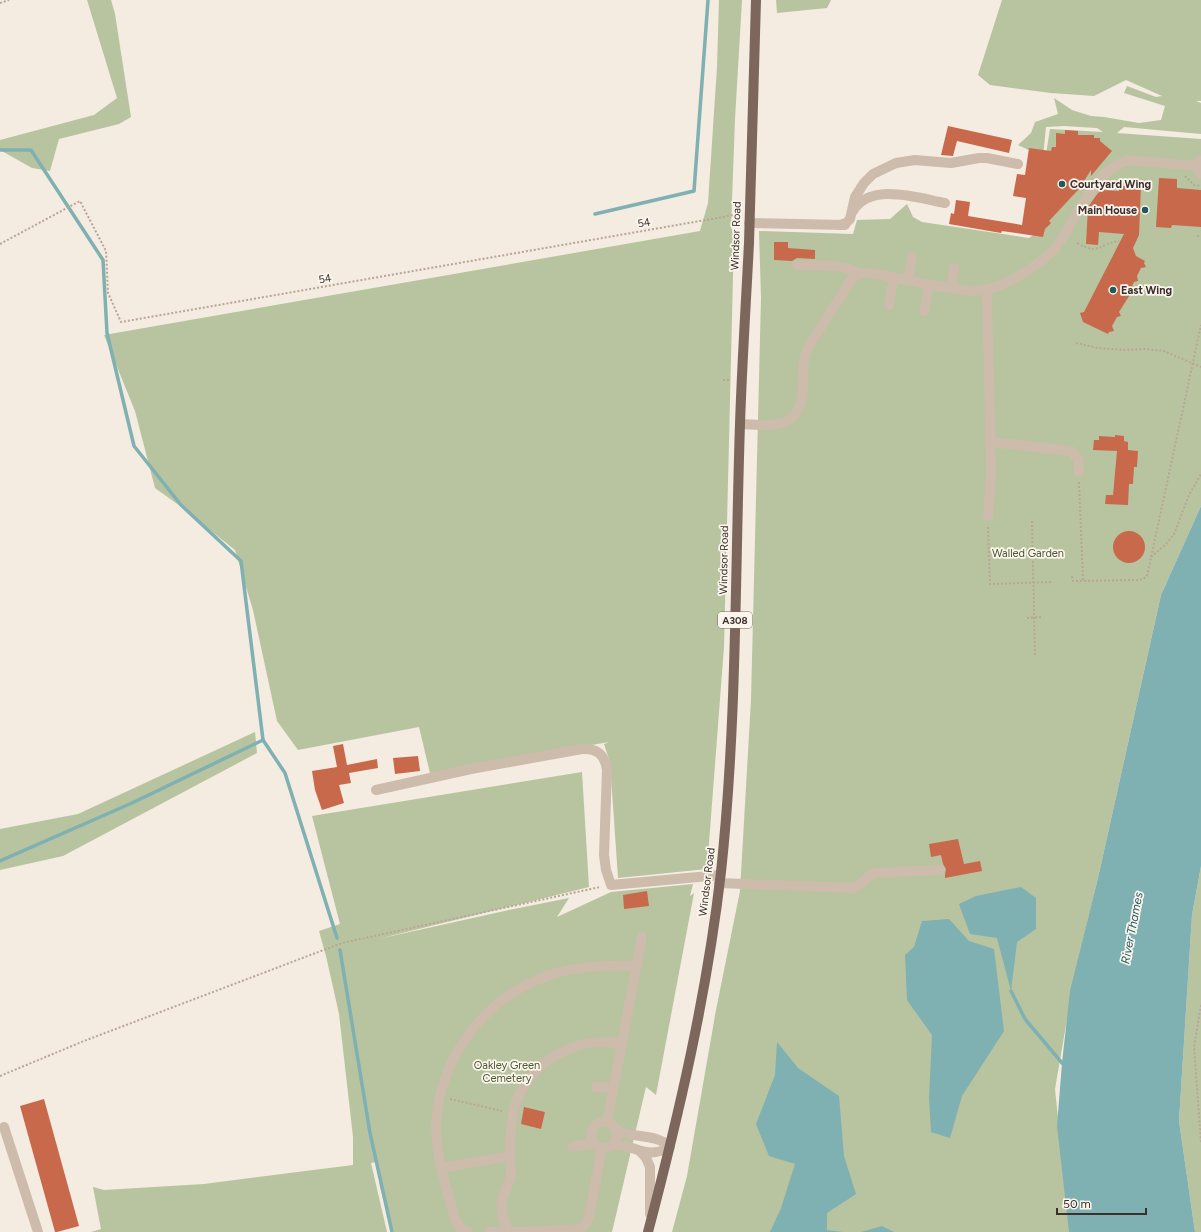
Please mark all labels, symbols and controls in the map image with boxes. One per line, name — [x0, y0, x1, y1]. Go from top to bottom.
place label: Courtyard Wing — [1070, 178, 1151, 191]
marker: Courtyard Wing — [1057, 179, 1067, 189]
street label: Windsor Road — [728, 201, 744, 271]
place label: Main House — [1078, 204, 1137, 217]
marker: Main House — [1140, 205, 1150, 215]
street label: 54 — [636, 215, 652, 231]
street label: 54 — [317, 271, 333, 287]
place label: East Wing — [1121, 284, 1172, 297]
marker: East Wing — [1108, 285, 1118, 295]
street label: Windsor Road — [717, 525, 731, 595]
park label: Walled Garden — [992, 547, 1064, 560]
road number: A308 — [718, 612, 752, 628]
street label: Windsor Road — [696, 847, 718, 917]
water label: River Thames — [1118, 891, 1146, 965]
park label: Oakley Green Cemetery — [474, 1059, 540, 1085]
scale bar — [1057, 1190, 1146, 1216]
text: 50 m — [1063, 1197, 1091, 1211]

